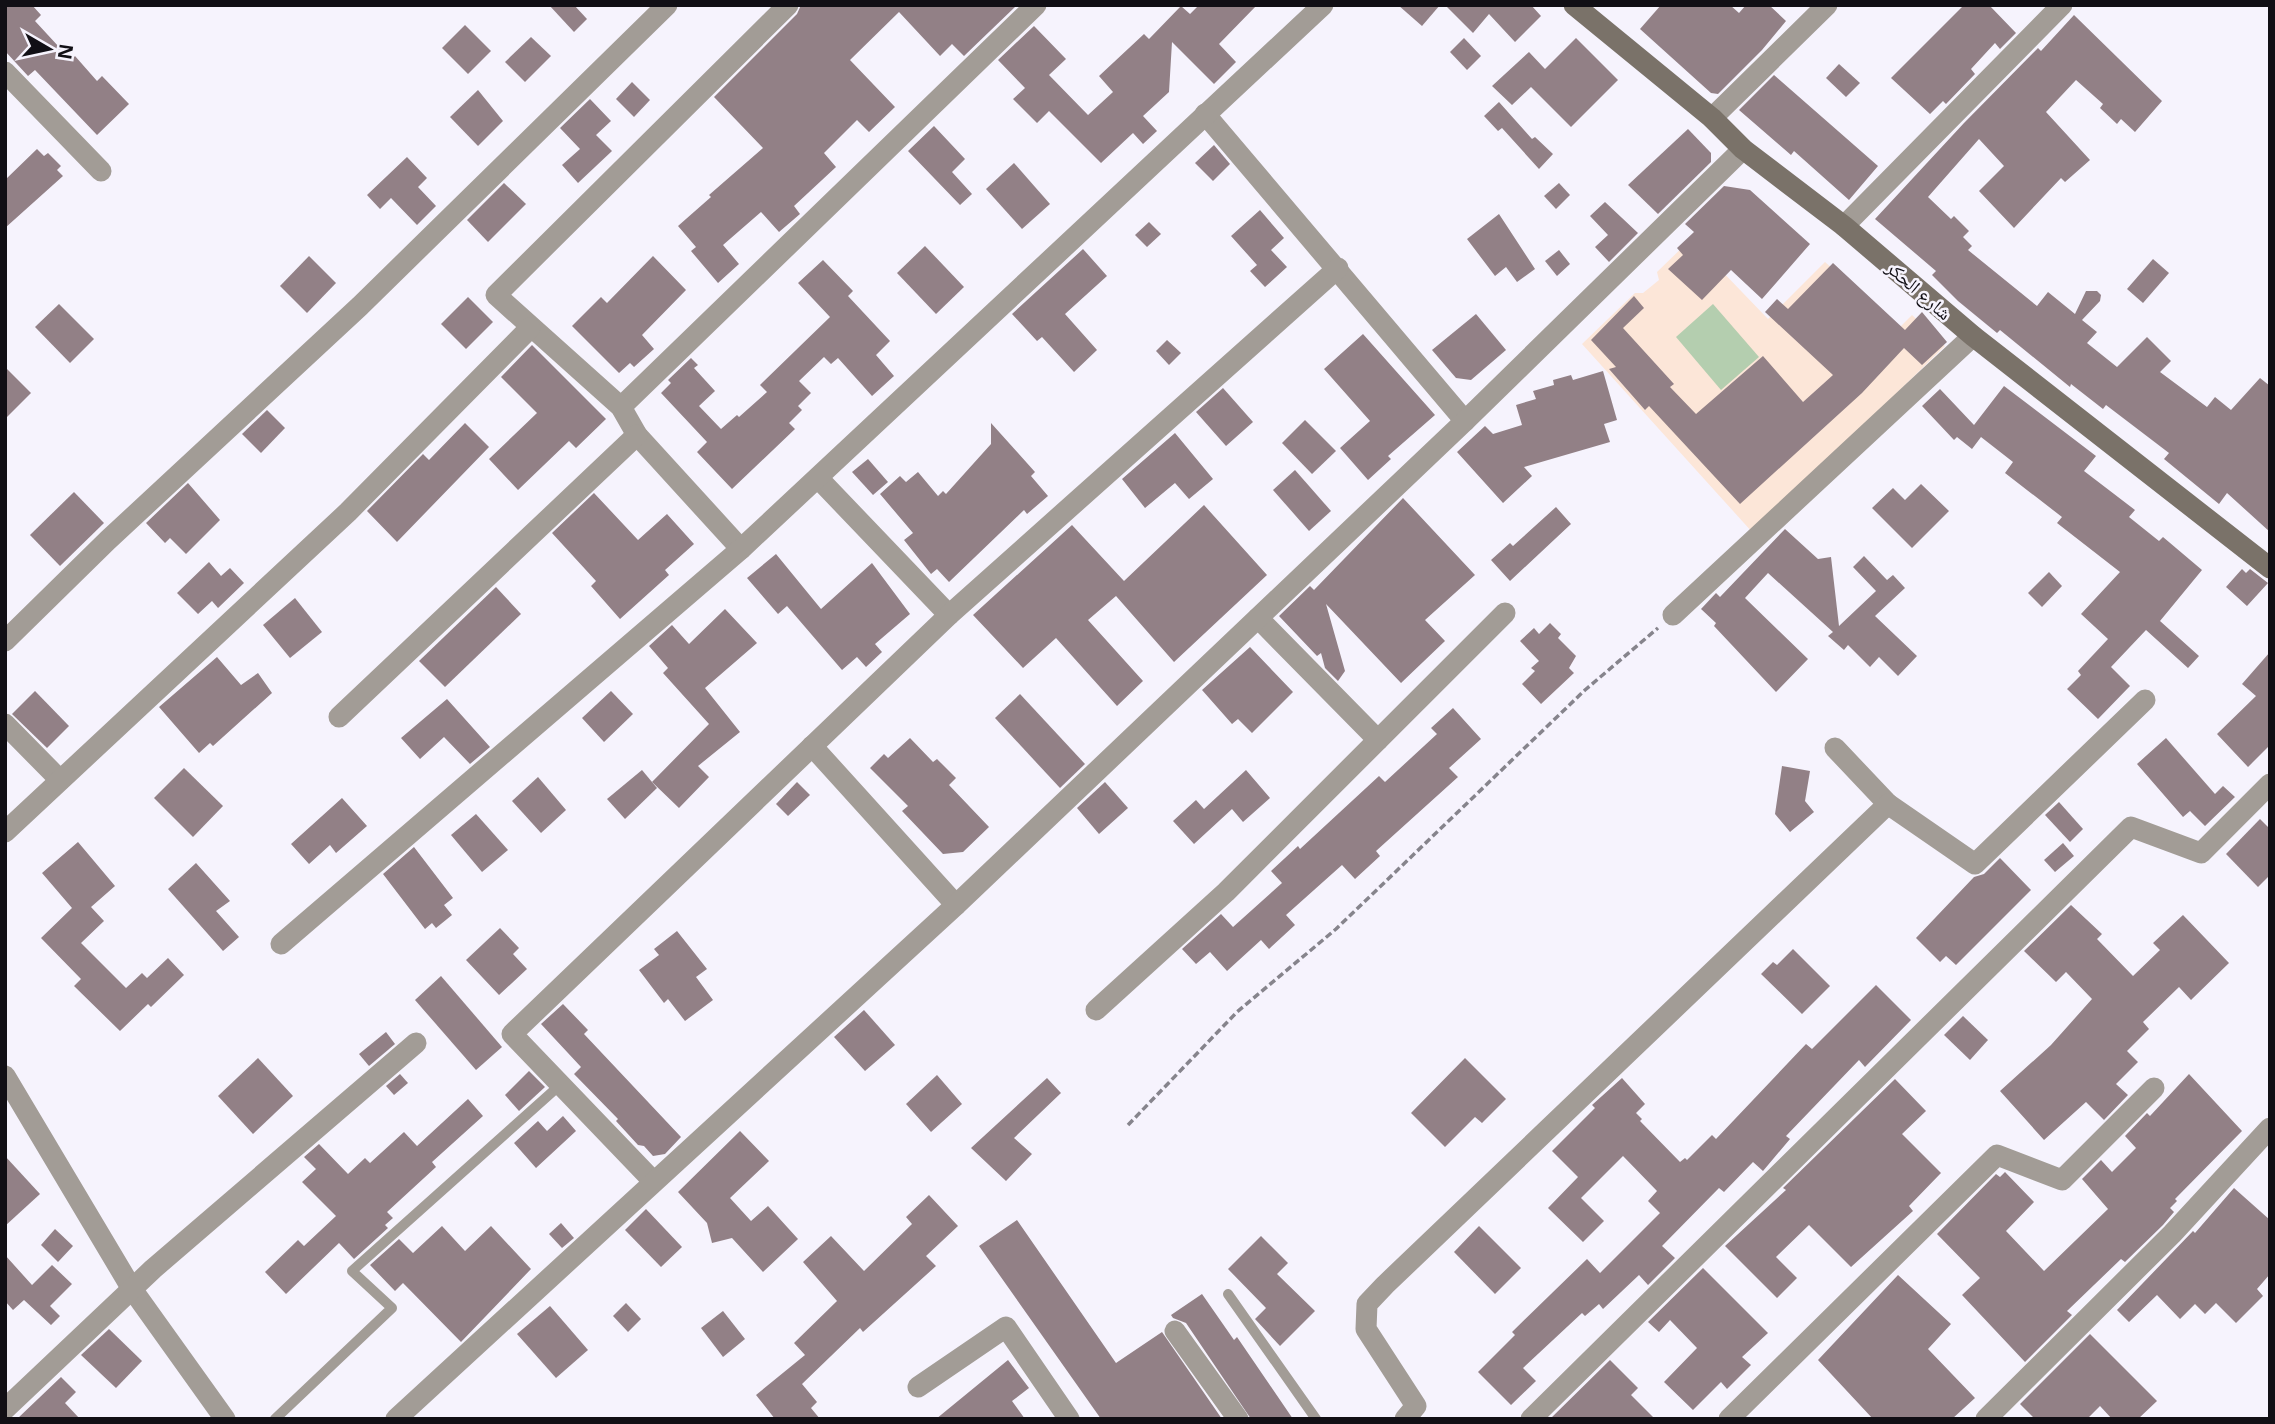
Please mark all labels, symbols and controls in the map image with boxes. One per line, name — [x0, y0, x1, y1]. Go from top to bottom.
north arrow — [14, 14, 84, 84]
text: N — [52, 42, 80, 61]
street label: شارع الحكر — [1880, 254, 1957, 326]

